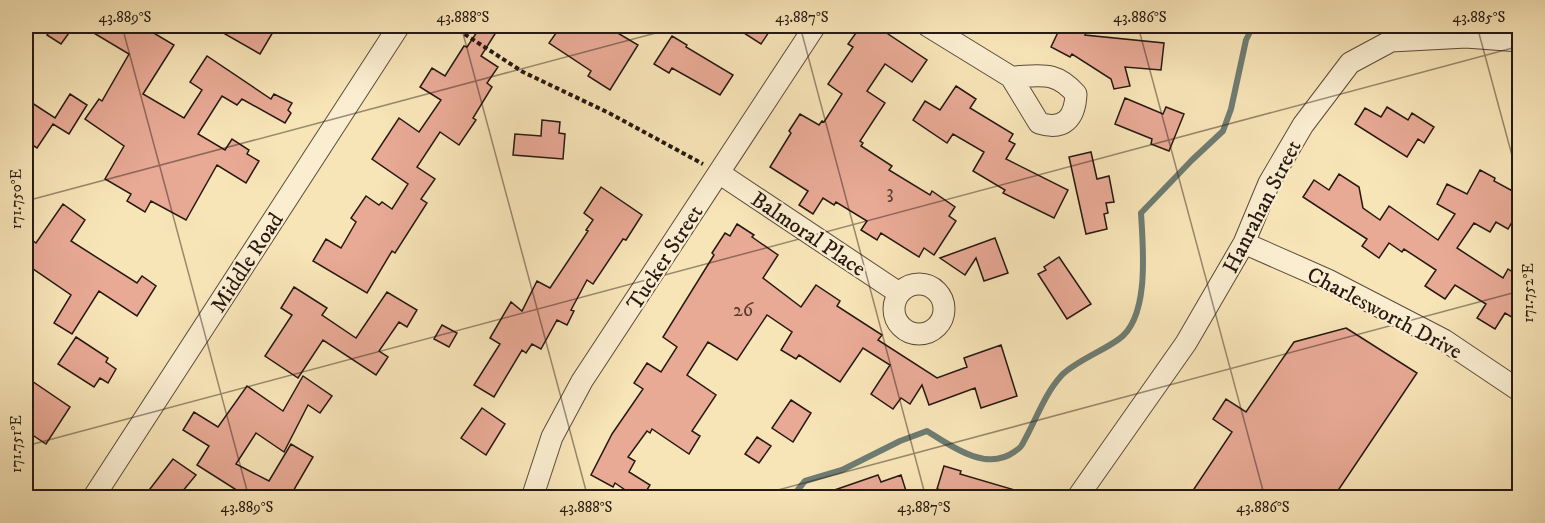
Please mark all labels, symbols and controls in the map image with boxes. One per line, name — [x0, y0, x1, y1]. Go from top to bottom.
text: 43.889°S — [99, 8, 152, 27]
text: 43.888°S — [437, 8, 490, 27]
text: 43.887°S — [775, 8, 829, 27]
text: 43.886°S — [1113, 8, 1167, 27]
text: 43.885°S — [1453, 8, 1506, 27]
street label: Hanrahan Street — [1217, 136, 1308, 278]
text: 171.750°E — [7, 168, 26, 229]
house number: 3 — [886, 180, 894, 205]
street label: Balmoral Place — [745, 186, 871, 283]
street label: Tucker Street — [621, 200, 709, 315]
street label: Middle Road — [205, 208, 290, 318]
street label: Charlesworth Drive — [1302, 261, 1466, 366]
text: 171.752°E — [1519, 263, 1538, 323]
house number: 26 — [733, 298, 754, 323]
text: 171.751°E — [7, 415, 26, 473]
text: 43.889°S — [221, 498, 274, 517]
text: 43.888°S — [560, 498, 613, 517]
text: 43.887°S — [897, 498, 951, 517]
text: 43.886°S — [1236, 498, 1290, 517]

